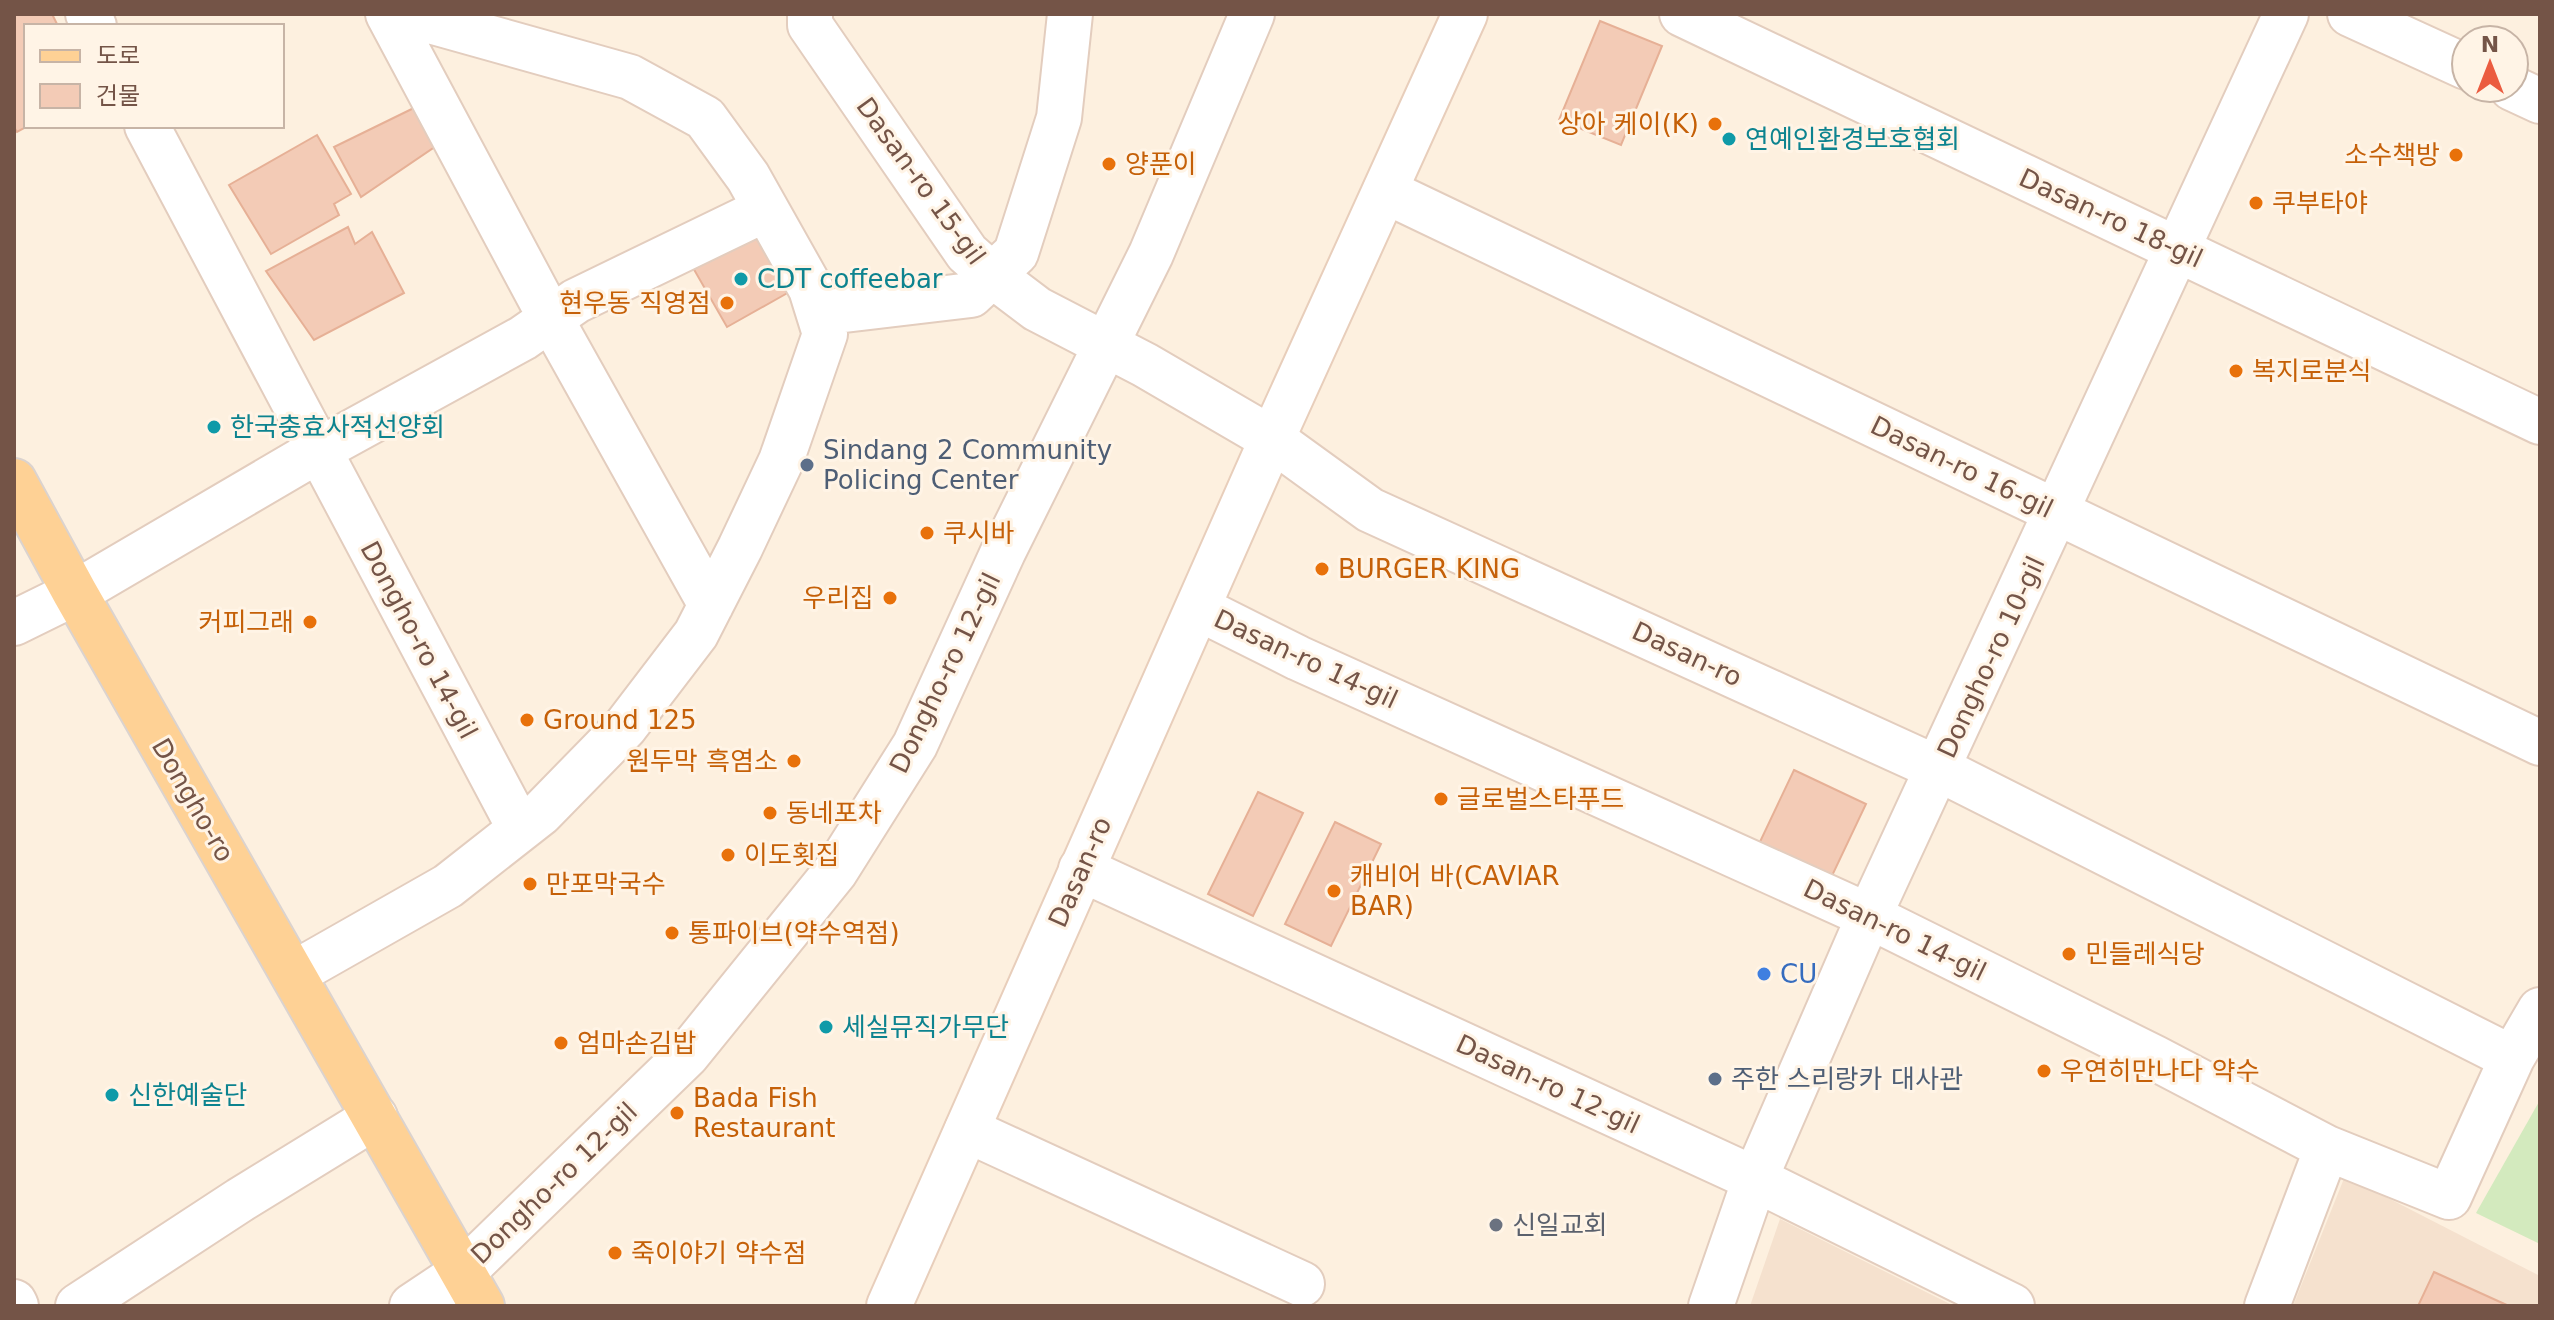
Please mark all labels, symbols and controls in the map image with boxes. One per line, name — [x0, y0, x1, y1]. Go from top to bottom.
legend — [24, 24, 284, 128]
north arrow — [2450, 24, 2530, 104]
text: N — [2481, 32, 2499, 57]
text: 도로 — [96, 42, 140, 70]
text: 건물 — [96, 82, 140, 110]
street label: Dasan-ro 15-gil — [850, 92, 992, 270]
place label: 상아 케이(K) — [1558, 109, 1699, 139]
marker: 상아 케이(K) — [1706, 115, 1724, 133]
place label: 연예인환경보호협회 — [1745, 124, 1960, 154]
marker: 연예인환경보호협회 — [1720, 130, 1738, 148]
place label: 소수책방 — [2344, 140, 2440, 170]
marker: 소수책방 — [2447, 146, 2465, 164]
place label: 양푼이 — [1125, 149, 1197, 179]
marker: 양푼이 — [1100, 155, 1118, 173]
street label: Dasan-ro 18-gil — [2014, 162, 2208, 274]
place label: 쿠부타야 — [2272, 188, 2368, 218]
marker: 쿠부타야 — [2247, 194, 2265, 212]
place label: CDT coffeebar — [757, 264, 943, 294]
marker: CDT coffeebar — [732, 270, 750, 288]
place label: 현우동 직영점 — [559, 288, 711, 318]
marker: 현우동 직영점 — [718, 294, 736, 312]
place label: 복지로분식 — [2252, 356, 2372, 386]
marker: 복지로분식 — [2227, 362, 2245, 380]
street label: Dasan-ro 16-gil — [1866, 410, 2058, 524]
place label: 한국충효사적선양회 — [230, 412, 445, 442]
marker: 한국충효사적선양회 — [205, 418, 223, 436]
place label: Sindang 2 Community Policing Center — [823, 435, 1112, 495]
marker: Sindang 2 Community Policing Center — [798, 456, 816, 474]
place label: 쿠시바 — [943, 518, 1015, 548]
marker: 쿠시바 — [918, 524, 936, 542]
street label: Dongho-ro 14-gil — [354, 536, 484, 744]
street label: Dongho-ro 10-gil — [1931, 551, 2051, 763]
place label: BURGER KING — [1338, 554, 1520, 584]
marker: BURGER KING — [1313, 560, 1331, 578]
street label: Dongho-ro 12-gil — [884, 568, 1006, 778]
place label: 우리집 — [802, 583, 874, 613]
marker: 우리집 — [881, 589, 899, 607]
street label: Dasan-ro 14-gil — [1209, 603, 1403, 715]
place label: 커피그래 — [198, 607, 294, 637]
marker: 커피그래 — [301, 613, 319, 631]
street label: Dasan-ro — [1627, 616, 1747, 692]
place label: Ground 125 — [543, 705, 697, 735]
marker: Ground 125 — [518, 711, 536, 729]
street label: Dongho-ro — [146, 733, 240, 867]
place label: 원두막 흑염소 — [626, 746, 778, 776]
marker: 원두막 흑염소 — [785, 752, 803, 770]
place label: 글로벌스타푸드 — [1457, 784, 1624, 814]
marker: 글로벌스타푸드 — [1432, 790, 1450, 808]
place label: 동네포차 — [786, 798, 882, 828]
marker: 동네포차 — [761, 804, 779, 822]
street label: Dasan-ro — [1042, 812, 1118, 932]
place label: 이도횟집 — [744, 840, 840, 870]
marker: 이도횟집 — [719, 846, 737, 864]
place label: 캐비어 바(CAVIAR BAR) — [1350, 861, 1560, 921]
place label: 만포막국수 — [546, 869, 666, 899]
street label: Dasan-ro 14-gil — [1799, 873, 1991, 987]
marker: 만포막국수 — [521, 875, 539, 893]
marker: 캐비어 바(CAVIAR BAR) — [1325, 882, 1343, 900]
place label: 통파이브(약수역점) — [688, 918, 900, 948]
marker: 통파이브(약수역점) — [663, 924, 681, 942]
place label: 민들레식당 — [2085, 939, 2205, 969]
marker: 민들레식당 — [2060, 945, 2078, 963]
place label: CU — [1780, 959, 1817, 989]
marker: CU — [1755, 965, 1773, 983]
place label: 세실뮤직가무단 — [842, 1012, 1009, 1042]
marker: 세실뮤직가무단 — [817, 1018, 835, 1036]
place label: 엄마손김밥 — [577, 1028, 697, 1058]
street label: Dasan-ro 12-gil — [1451, 1028, 1645, 1140]
marker: 엄마손김밥 — [552, 1034, 570, 1052]
place label: 우연히만나다 약수 — [2060, 1056, 2260, 1086]
marker: 우연히만나다 약수 — [2035, 1062, 2053, 1080]
place label: 주한 스리랑카 대사관 — [1731, 1064, 1963, 1094]
marker: 주한 스리랑카 대사관 — [1706, 1070, 1724, 1088]
place label: 신한예술단 — [128, 1080, 248, 1110]
place label: Bada Fish Restaurant — [693, 1083, 835, 1143]
marker: 신한예술단 — [103, 1086, 121, 1104]
street label: Dongho-ro 12-gil — [465, 1096, 643, 1270]
marker: Bada Fish Restaurant — [668, 1104, 686, 1122]
place label: 신일교회 — [1512, 1210, 1608, 1240]
marker: 신일교회 — [1487, 1216, 1505, 1234]
place label: 죽이야기 약수점 — [631, 1238, 807, 1268]
marker: 죽이야기 약수점 — [606, 1244, 624, 1262]

